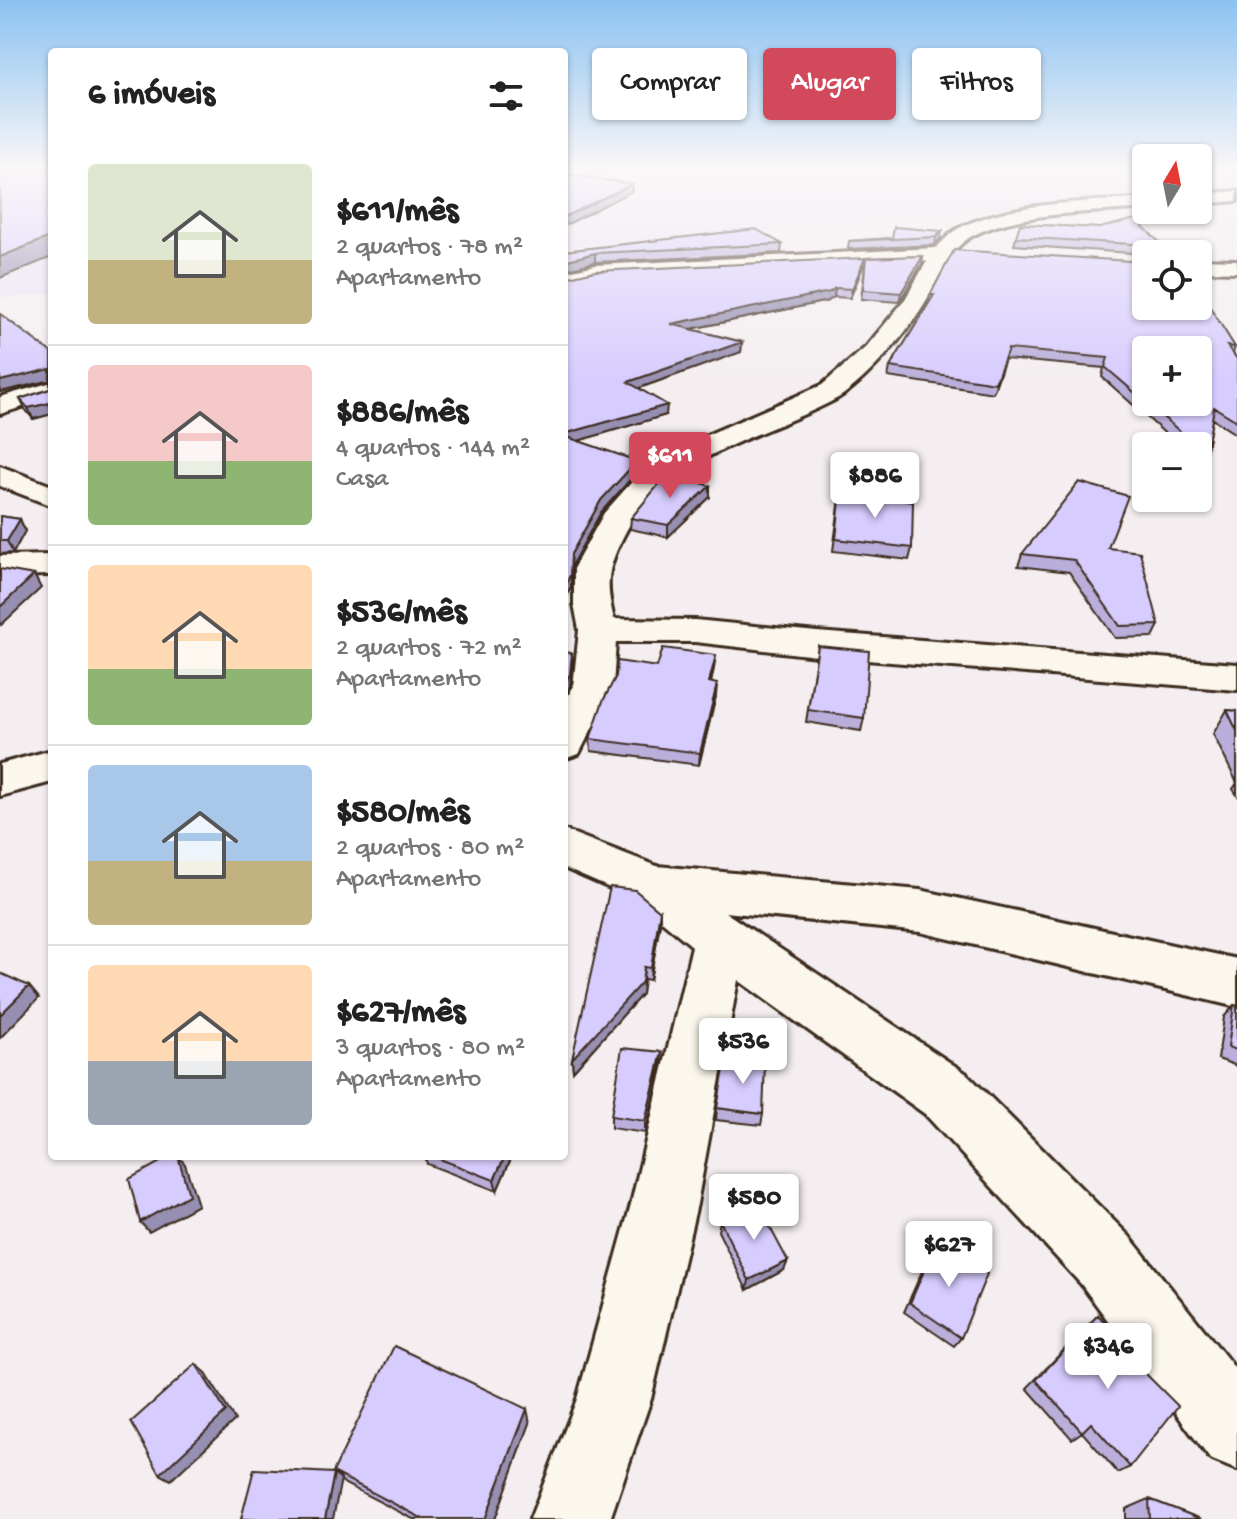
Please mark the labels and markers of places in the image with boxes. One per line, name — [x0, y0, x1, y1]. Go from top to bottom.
pin: $611 — [623, 432, 717, 500]
pin: $886 — [828, 452, 922, 520]
pin: $536 — [696, 1018, 790, 1086]
pin: $580 — [707, 1174, 801, 1242]
pin: $627 — [902, 1221, 996, 1289]
pin: $346 — [1061, 1323, 1155, 1391]

